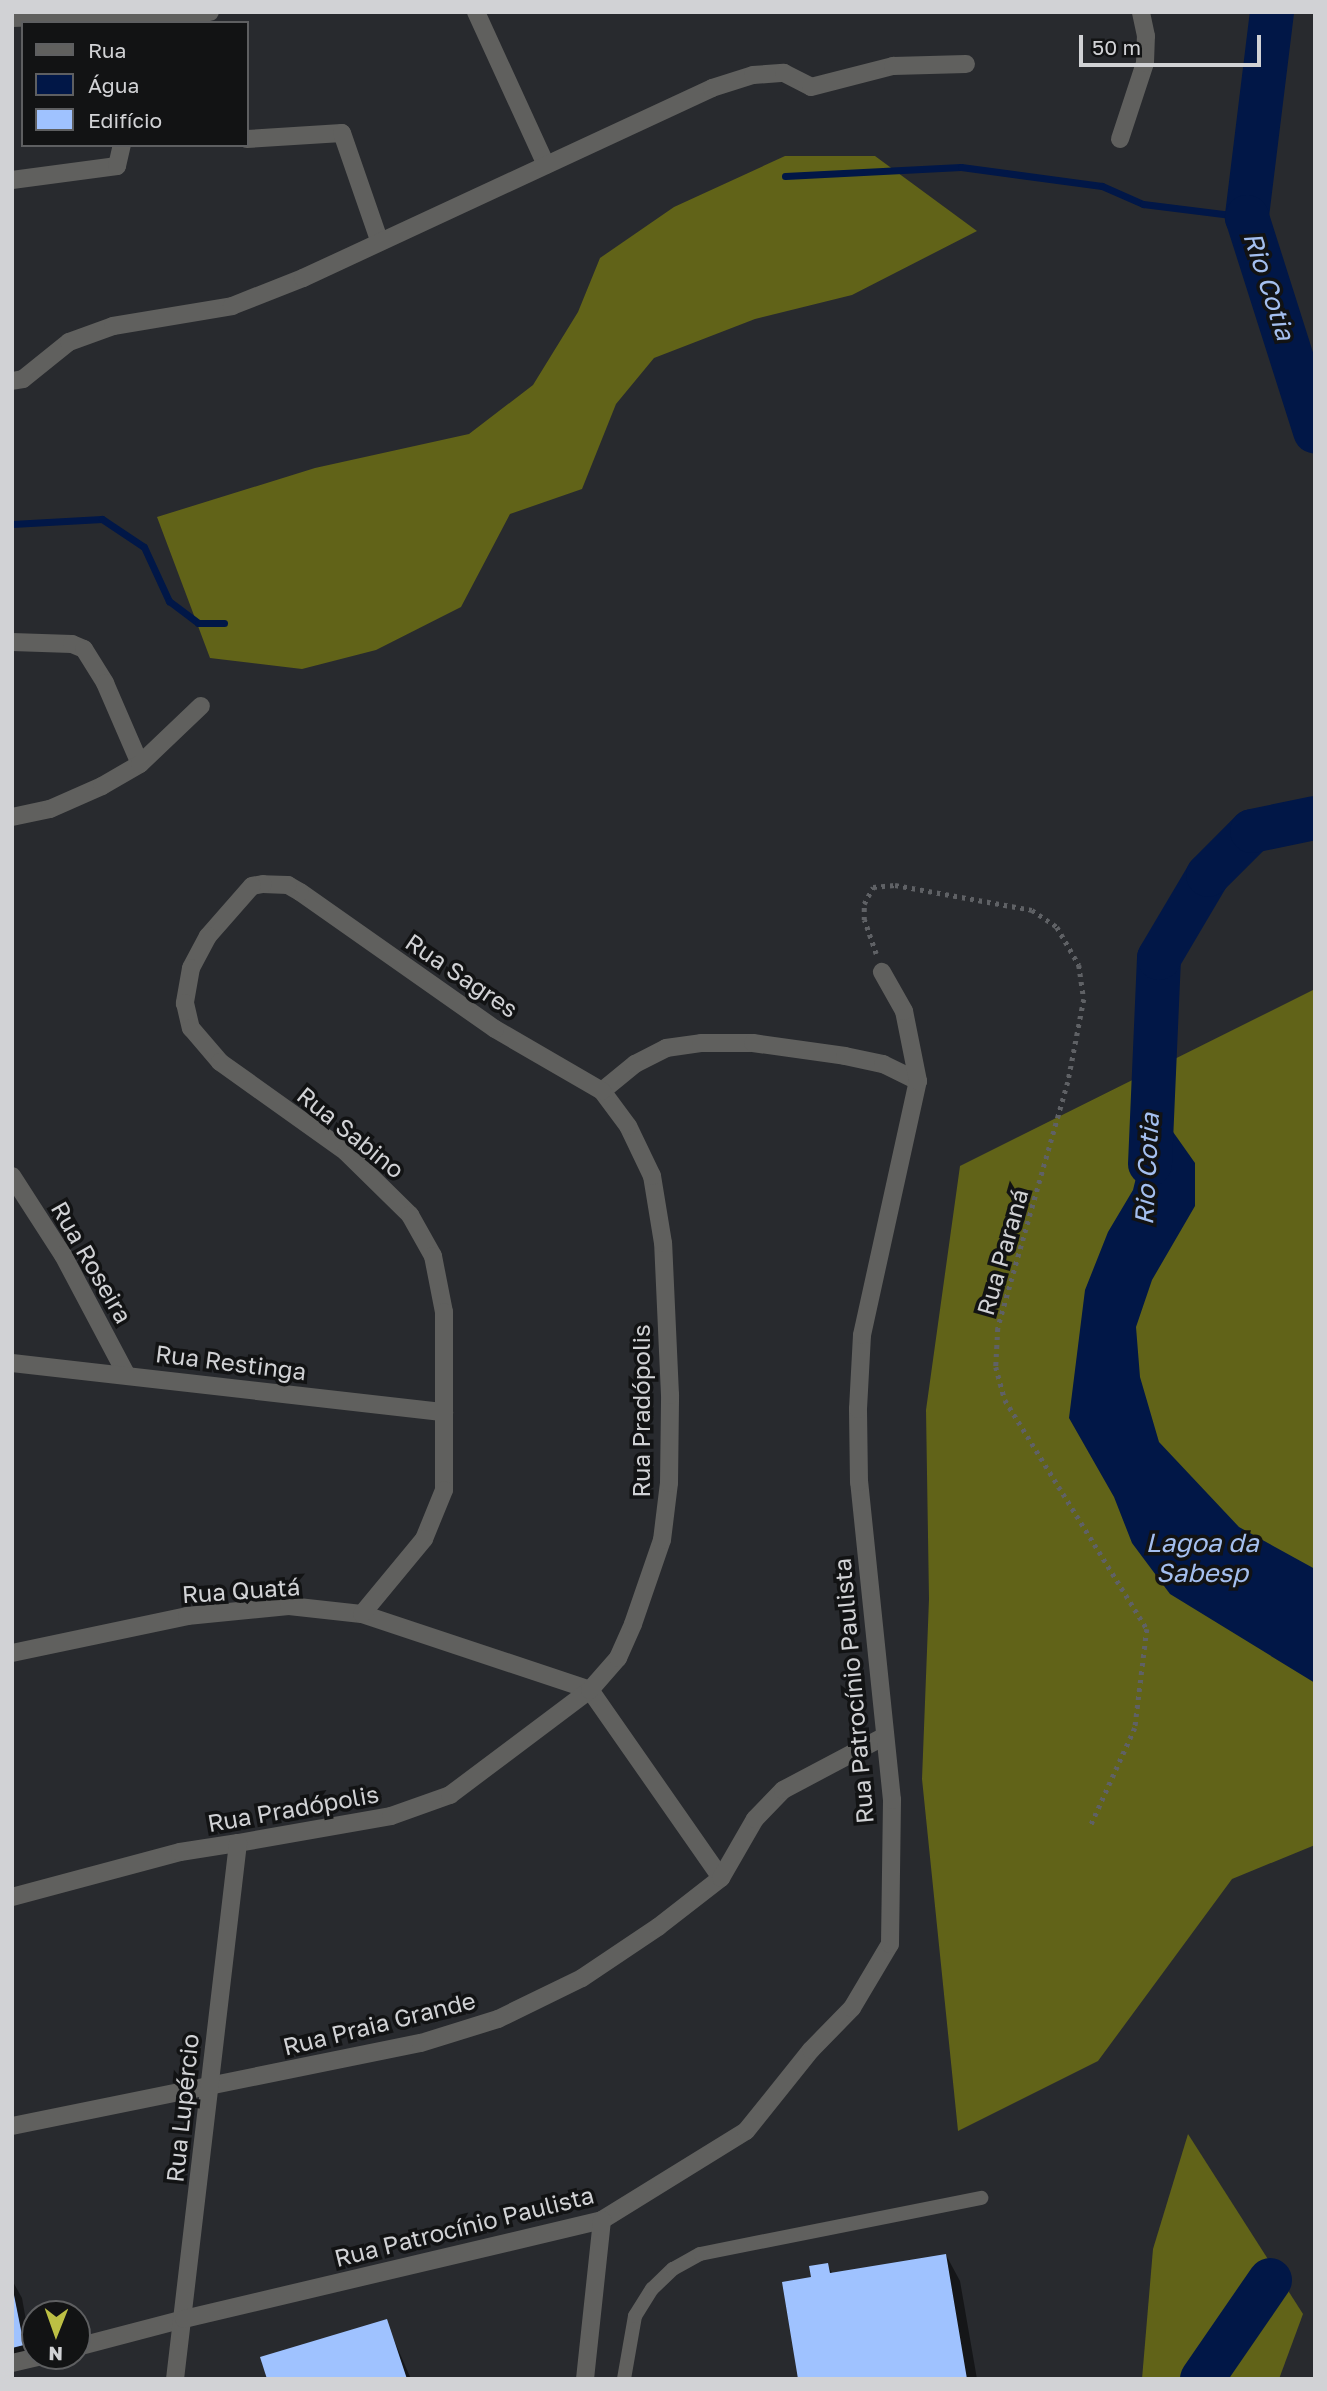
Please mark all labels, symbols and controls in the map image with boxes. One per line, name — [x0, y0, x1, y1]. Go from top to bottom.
legend — [21, 21, 248, 147]
scale bar — [1082, 21, 1264, 65]
text: 50 m — [1092, 34, 1141, 60]
text: Rua — [88, 37, 126, 63]
text: Água — [88, 72, 139, 98]
text: Edifício — [88, 107, 162, 133]
water label: Rio Cotia — [1237, 228, 1301, 344]
street label: Rua Sagres — [400, 927, 524, 1023]
street label: Rua Sabino — [292, 1080, 410, 1184]
water label: Rio Cotia — [1128, 1112, 1166, 1226]
street label: Rua Paraná — [970, 1186, 1034, 1318]
street label: Rua Roseira — [45, 1196, 139, 1328]
street label: Rua Pradópolis — [627, 1324, 655, 1498]
street label: Rua Restinga — [154, 1338, 308, 1386]
water label: Lagoa da Sabesp — [1145, 1527, 1259, 1588]
street label: Rua Patrocínio Paulista — [827, 1557, 879, 1825]
street label: Rua Quatá — [181, 1571, 301, 1609]
street label: Rua Pradópolis — [205, 1779, 381, 1837]
street label: Rua Praia Grande — [280, 1985, 478, 2061]
street label: Rua Lupércio — [160, 2032, 204, 2184]
street label: Rua Patrocínio Paulista — [331, 2180, 597, 2272]
north arrow — [21, 2300, 91, 2370]
text: N — [48, 2343, 63, 2366]

